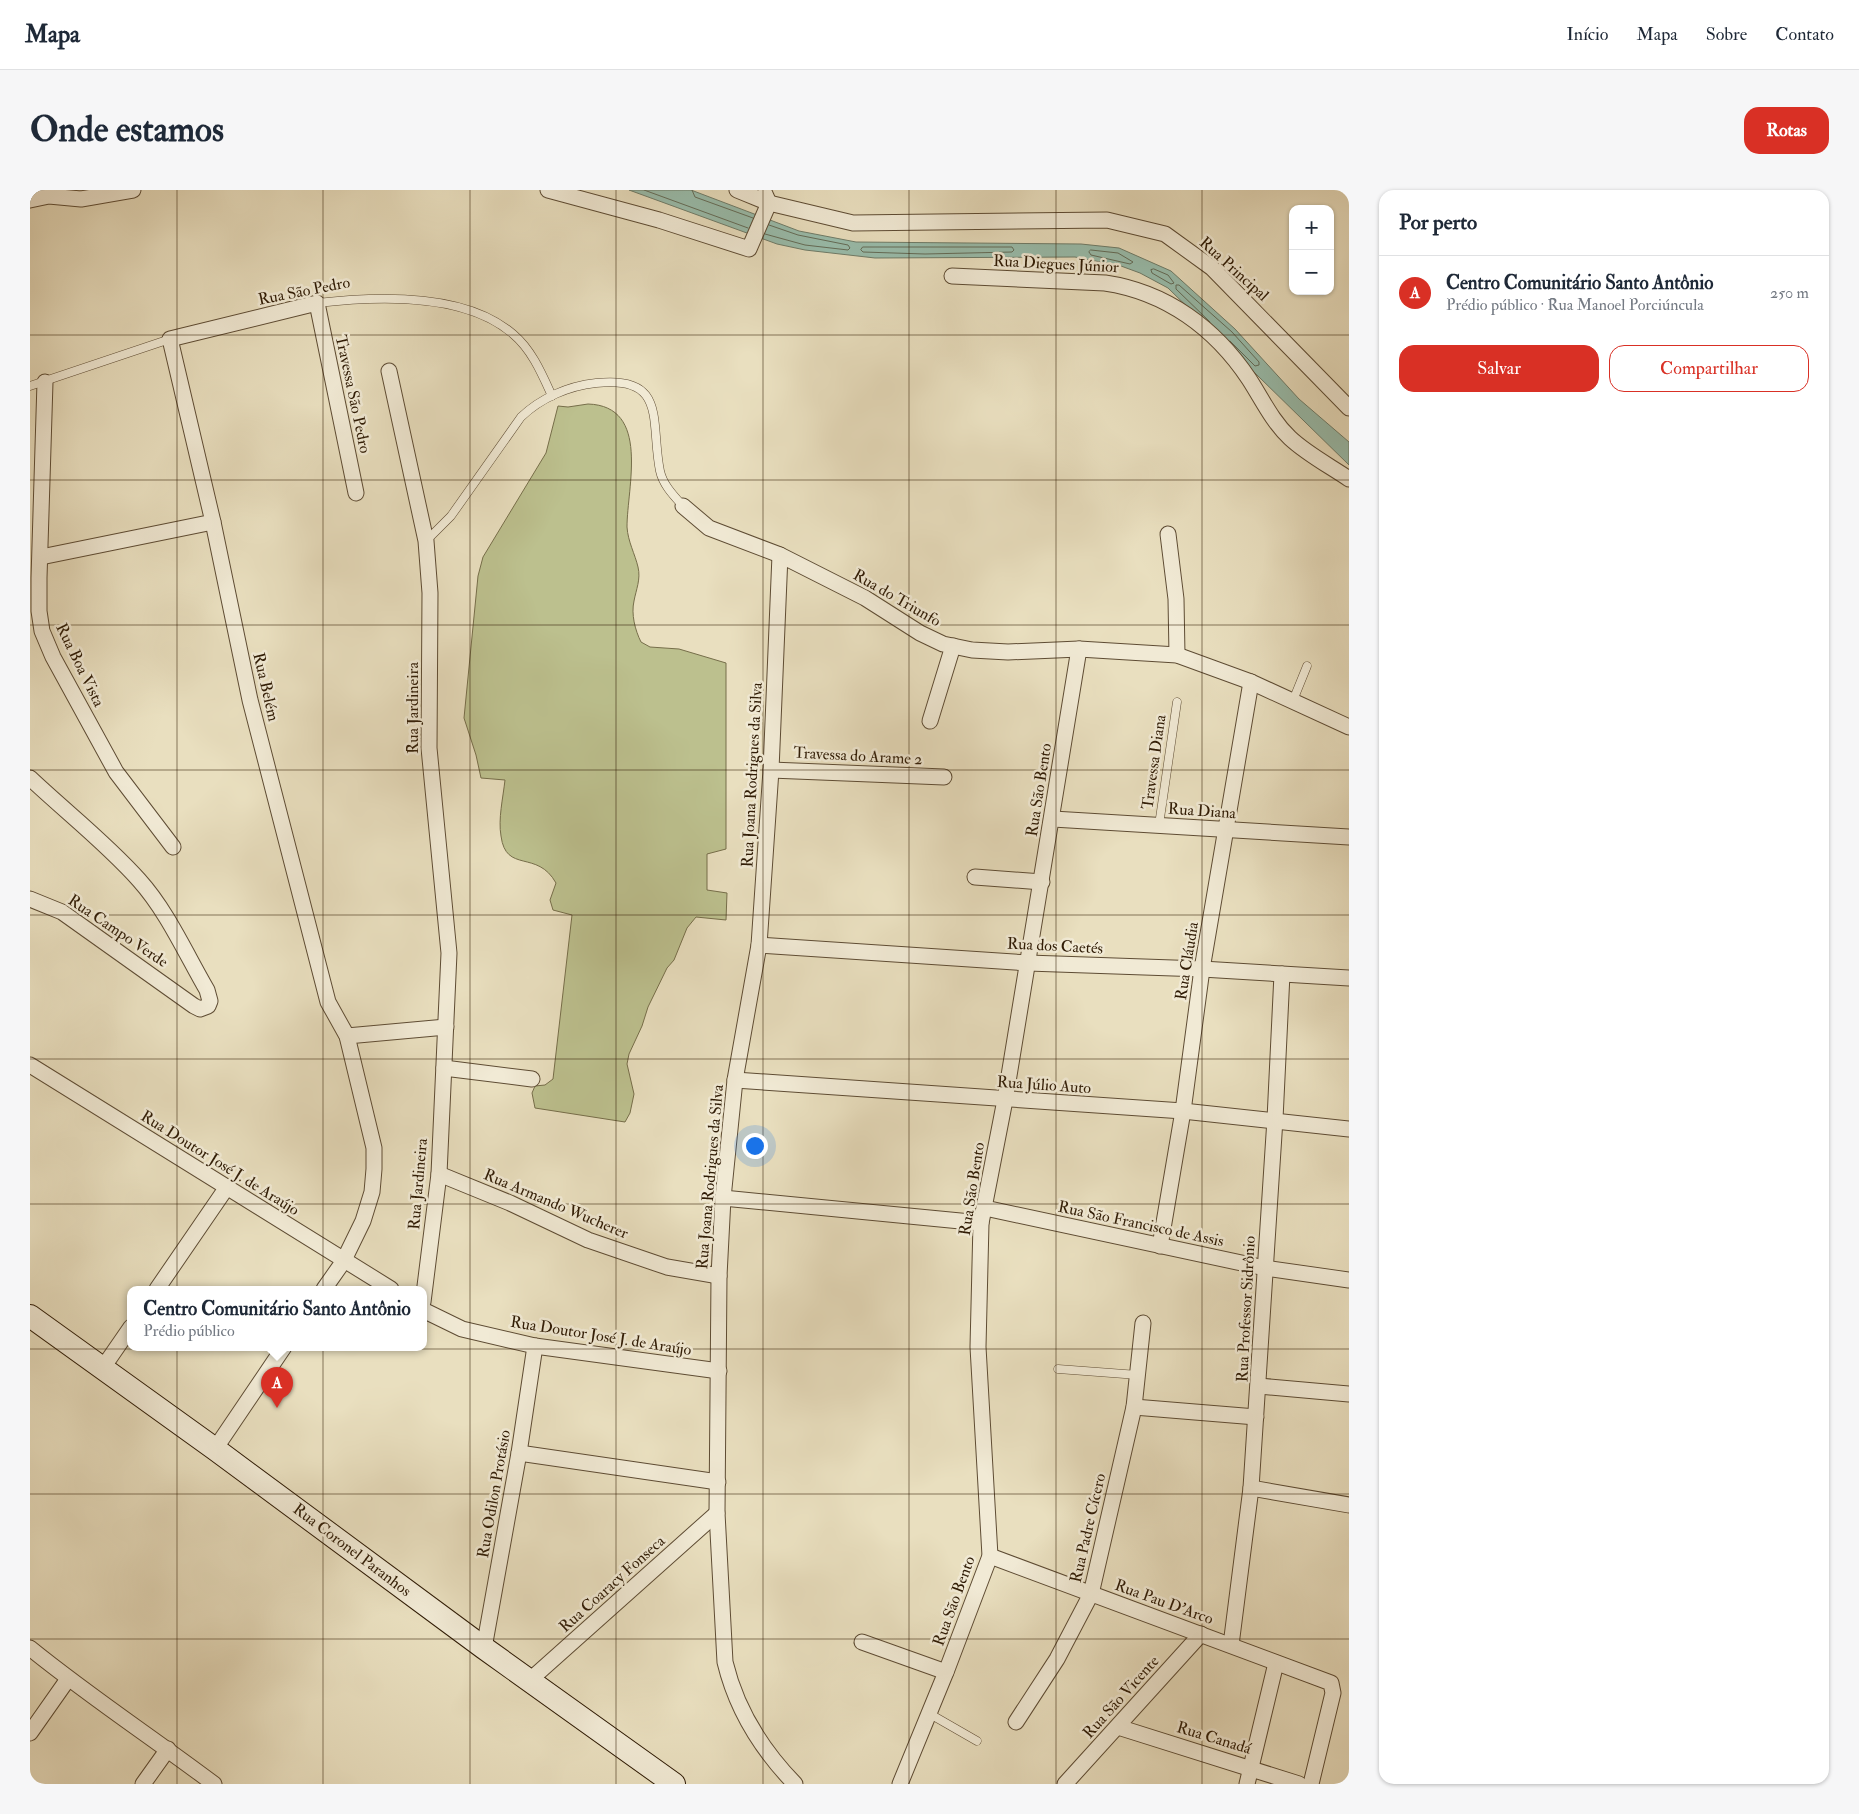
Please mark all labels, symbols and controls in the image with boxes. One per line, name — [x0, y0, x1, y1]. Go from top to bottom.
text: Mapa — [25, 19, 80, 50]
text: Início — [1567, 23, 1608, 46]
text: Mapa — [1636, 23, 1678, 46]
text: Sobre — [1706, 23, 1747, 46]
text: Contato — [1775, 23, 1834, 46]
button: Rotas — [1744, 107, 1829, 154]
text: Onde estamos — [30, 108, 224, 152]
map controls — [1289, 205, 1334, 295]
button: + — [1289, 205, 1334, 250]
text: Por perto — [1399, 209, 1477, 236]
street label: Rua Principal — [1194, 233, 1273, 306]
button: − — [1289, 250, 1334, 295]
street label: Rua Diegues Júnior — [993, 251, 1119, 278]
text: Centro Comunitário Santo Antônio — [1446, 271, 1713, 295]
street label: Rua São Pedro — [256, 272, 352, 310]
text: A — [1410, 283, 1420, 303]
text: 250 m — [1770, 283, 1809, 303]
text: Prédio público · Rua Manoel Porciúncula — [1446, 295, 1704, 315]
street label: Travessa São Pedro — [331, 333, 375, 455]
button: Salvar — [1399, 345, 1599, 392]
button: Compartilhar — [1609, 345, 1809, 392]
street label: Rua do Triunfo — [850, 565, 945, 631]
street label: Rua Boa Vista — [51, 620, 109, 710]
street label: Rua Belém — [248, 651, 284, 724]
street label: Rua Jardineira — [403, 662, 424, 754]
street label: Rua Joana Rodrigues da Silva — [737, 681, 768, 868]
street label: Travessa Diana — [1137, 713, 1171, 811]
street label: Rua São Bento — [1022, 742, 1056, 838]
street label: Travessa do Arame 2 — [793, 743, 923, 769]
street label: Rua Diana — [1167, 799, 1237, 823]
street label: Rua Campo Verde — [64, 890, 172, 973]
street label: Rua Cláudia — [1171, 920, 1203, 1002]
street label: Rua dos Caetés — [1006, 933, 1104, 959]
street label: Rua Júlio Auto — [996, 1072, 1092, 1099]
street label: Rua Joana Rodrigues da Silva — [692, 1083, 729, 1270]
street label: Rua Doutor José J. de Araújo — [137, 1106, 303, 1221]
your location — [742, 1133, 768, 1159]
street label: Rua Jardineira — [404, 1137, 433, 1231]
street label: Rua São Bento — [955, 1141, 989, 1237]
street label: Rua Armando Wucherer — [481, 1164, 631, 1244]
street label: Rua São Francisco de Assis — [1056, 1197, 1226, 1251]
street label: Rua Professor Sidrônio — [1232, 1235, 1260, 1383]
popup — [127, 1286, 427, 1351]
text: Centro Comunitário Santo Antônio — [143, 1297, 411, 1321]
street label: Rua Doutor José J. de Araújo — [509, 1312, 693, 1361]
text: Prédio público — [143, 1321, 235, 1341]
pin: A — [261, 1367, 293, 1408]
street label: Rua Odilon Protásio — [473, 1428, 515, 1560]
street label: Rua Padre Cícero — [1066, 1471, 1110, 1585]
street label: Rua Coronel Paranhos — [289, 1499, 415, 1601]
street label: Rua Coaracy Fonseca — [555, 1531, 669, 1637]
street label: Rua São Bento — [928, 1553, 980, 1649]
street label: Rua Pau D'Arco — [1112, 1575, 1216, 1629]
street label: Rua São Vicente — [1079, 1651, 1164, 1743]
street label: Rua Canadá — [1174, 1717, 1254, 1759]

